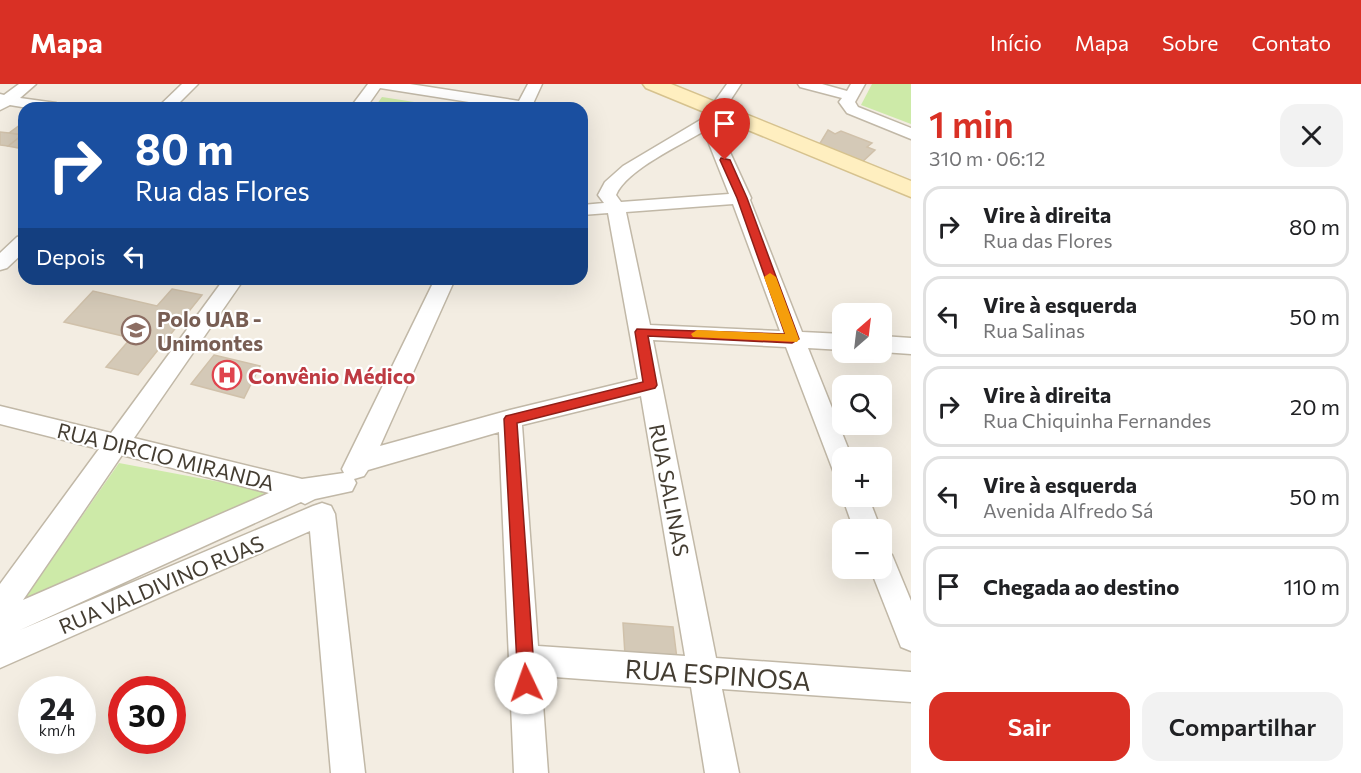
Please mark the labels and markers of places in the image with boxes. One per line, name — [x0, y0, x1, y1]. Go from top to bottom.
pin — [699, 98, 750, 160]
place label: Polo UAB - Unimontes — [157, 306, 263, 355]
school or university icon: Polo UAB - Unimontes — [120, 314, 152, 346]
hospital icon: Convênio Médico — [211, 359, 243, 391]
place label: Convênio Médico — [248, 363, 415, 388]

